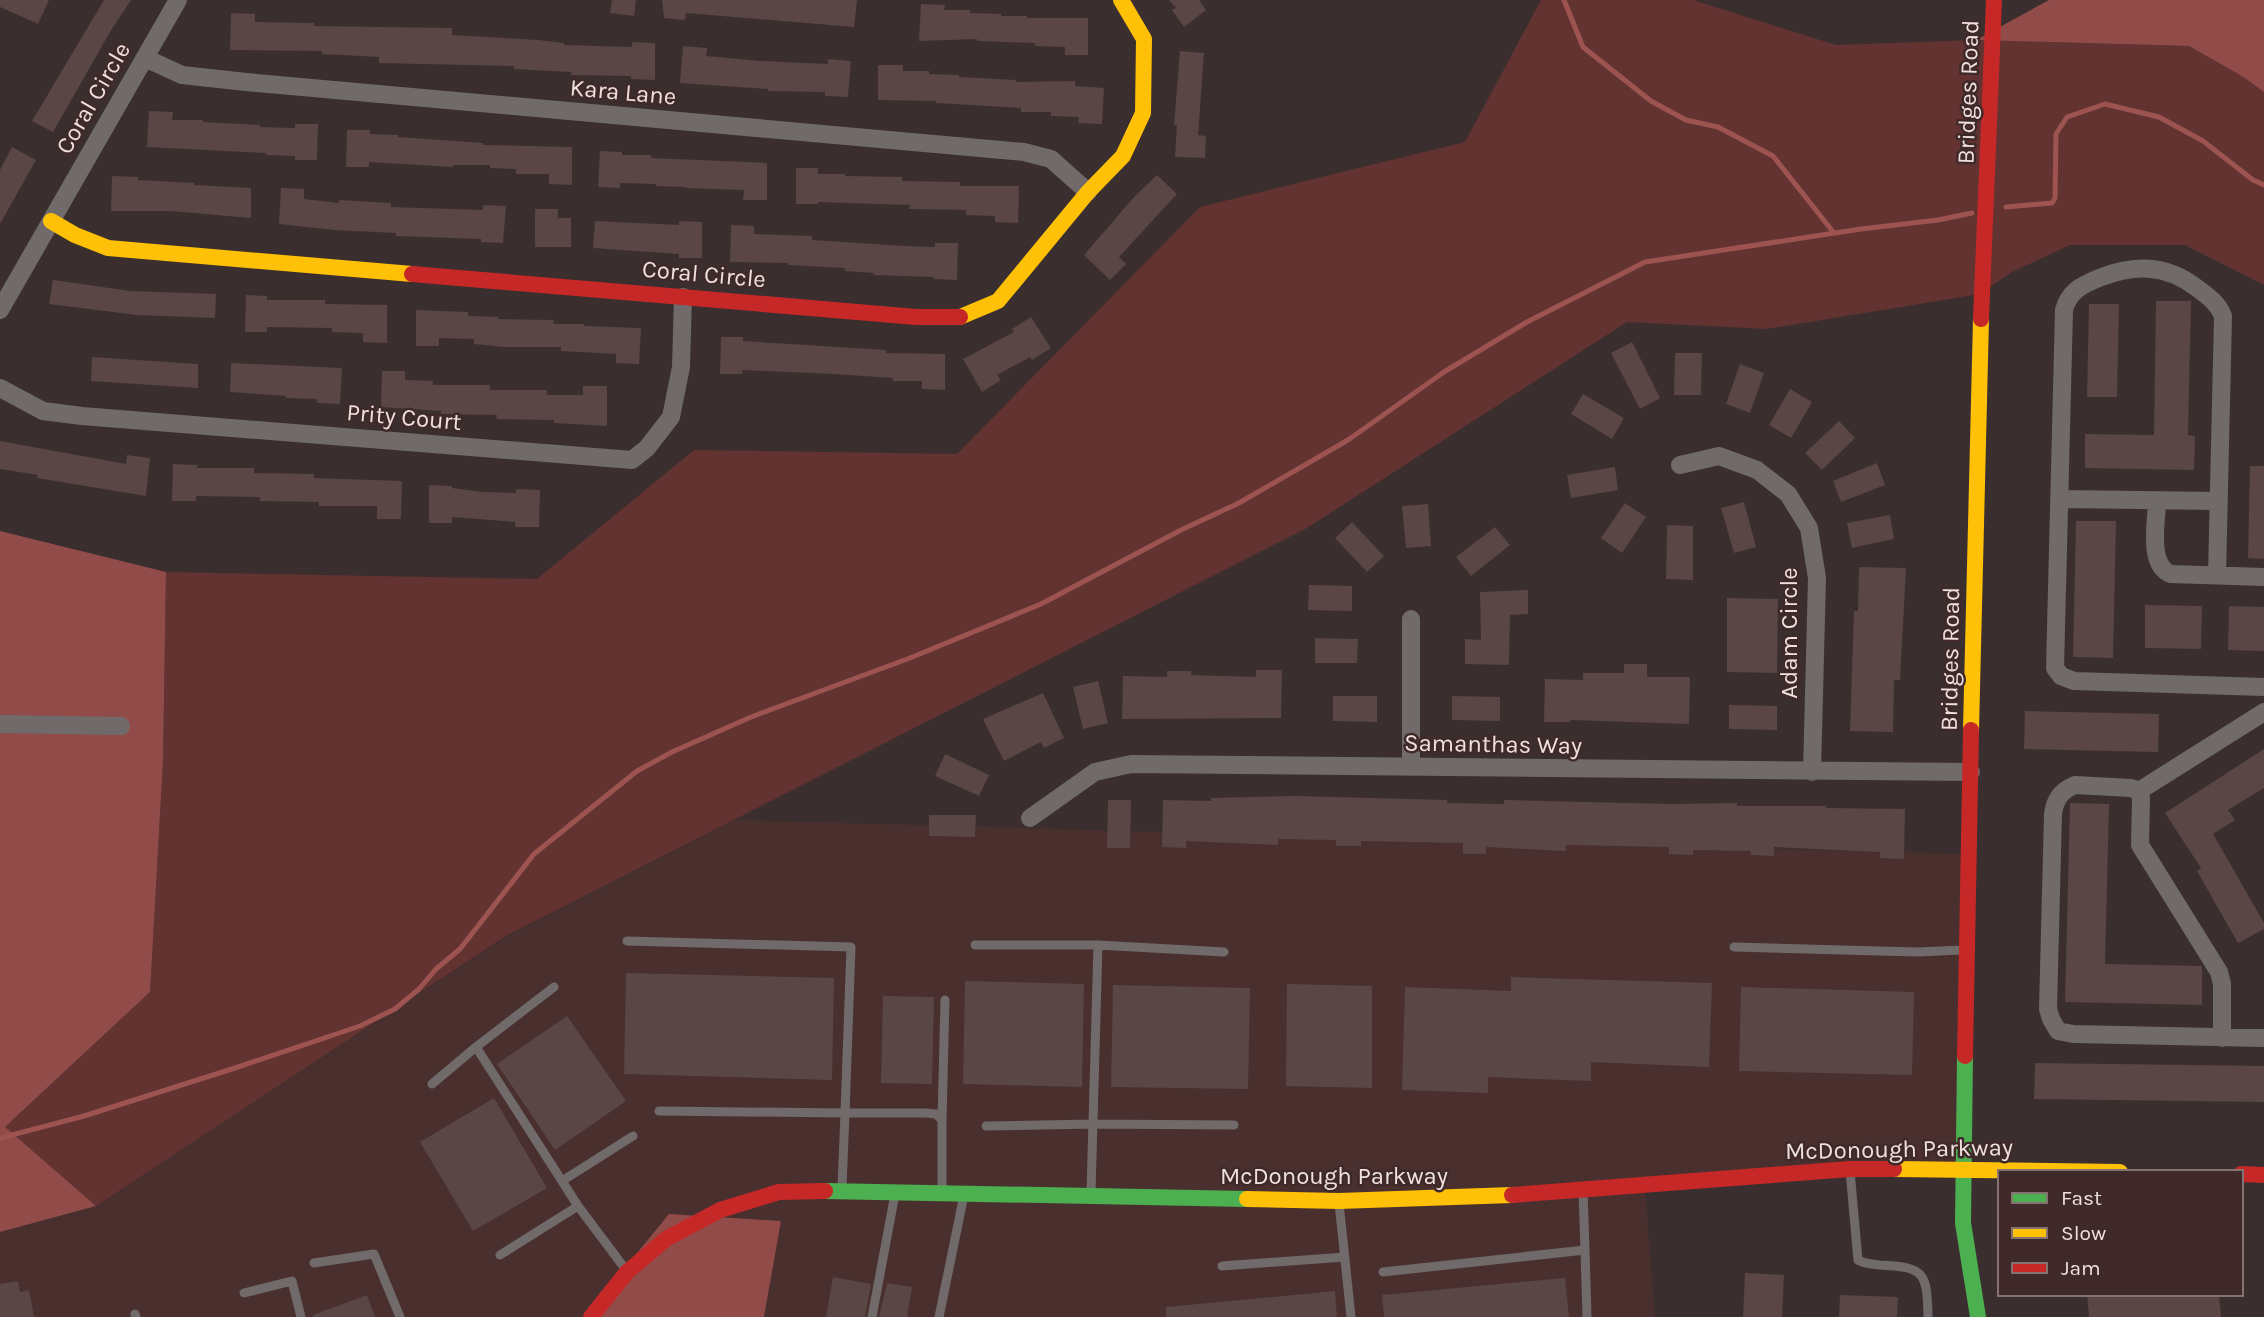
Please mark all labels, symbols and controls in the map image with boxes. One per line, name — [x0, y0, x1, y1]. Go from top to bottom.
street label: Bridges Road — [1951, 19, 1985, 165]
street label: Coral Circle — [50, 37, 136, 159]
street label: Kara Lane — [569, 73, 677, 111]
street label: Coral Circle — [641, 255, 767, 293]
street label: Prity Court — [345, 398, 463, 436]
street label: Adam Circle — [1775, 567, 1803, 699]
street label: Bridges Road — [1935, 587, 1965, 731]
street label: Samanthas Way — [1404, 728, 1582, 760]
street label: McDonough Parkway — [1785, 1133, 2013, 1165]
street label: McDonough Parkway — [1220, 1162, 1448, 1190]
legend — [1998, 1170, 2243, 1296]
text: Fast — [2061, 1186, 2102, 1210]
text: Slow — [2061, 1221, 2106, 1245]
text: Jam — [2061, 1256, 2101, 1280]

